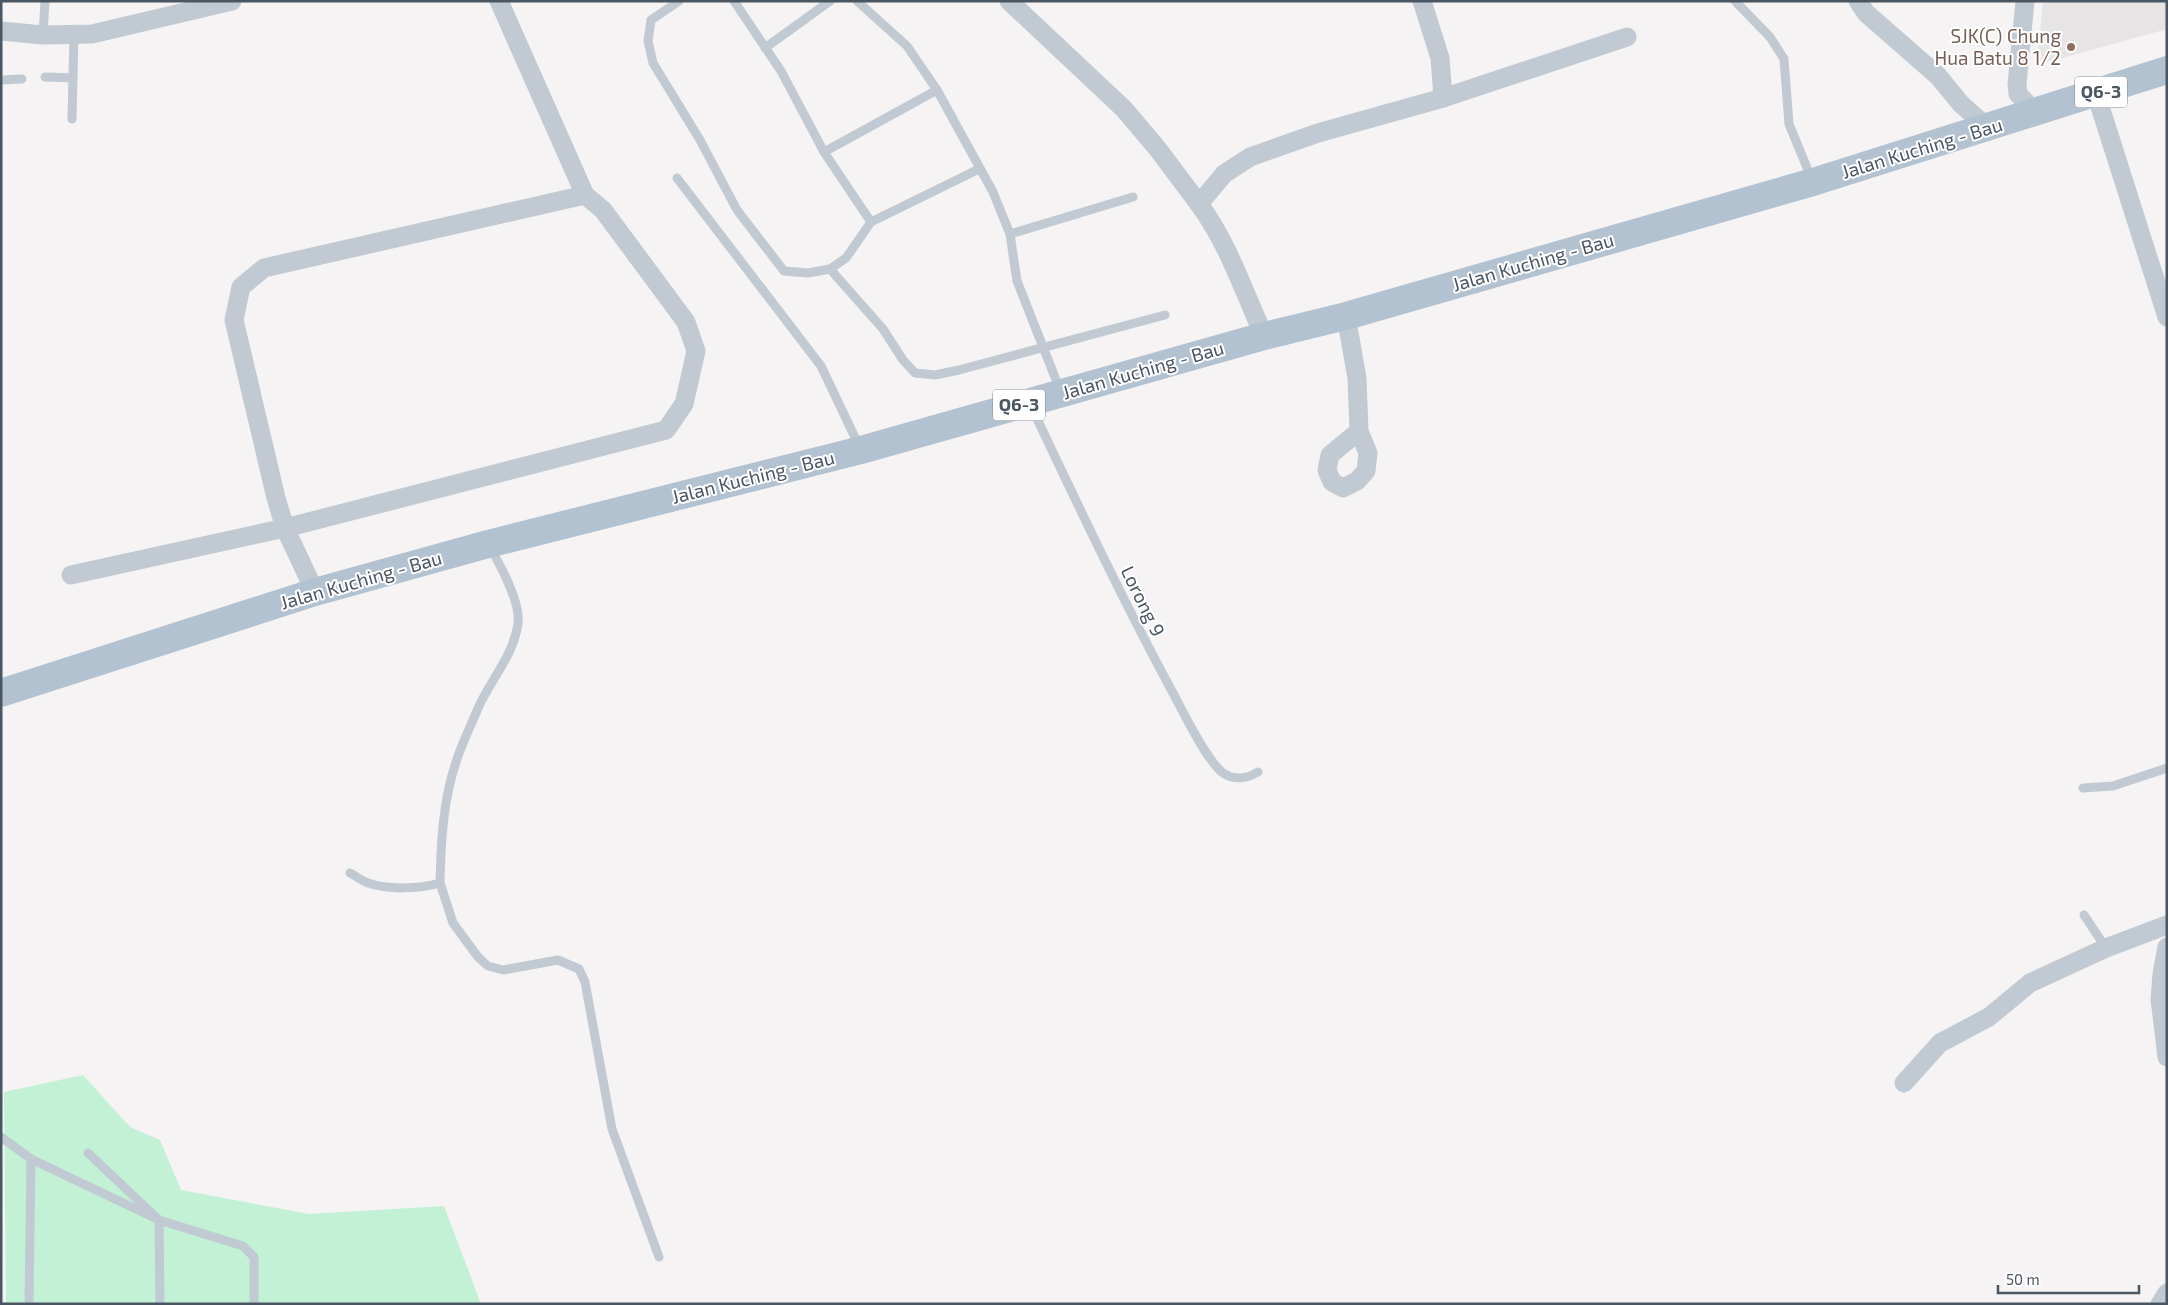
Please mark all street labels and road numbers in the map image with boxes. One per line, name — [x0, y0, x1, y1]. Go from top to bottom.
road number: Q6-3 — [2075, 76, 2127, 108]
street label: Jalan Kuching - Bau — [1839, 112, 2005, 183]
street label: Jalan Kuching - Bau — [1449, 227, 1616, 296]
street label: Jalan Kuching - Bau — [1059, 335, 1226, 404]
road number: Q6-3 — [993, 390, 1045, 420]
street label: Jalan Kuching - Bau — [669, 445, 837, 508]
street label: Jalan Kuching - Bau — [277, 545, 444, 614]
street label: Lorong 9 — [1117, 562, 1170, 640]

